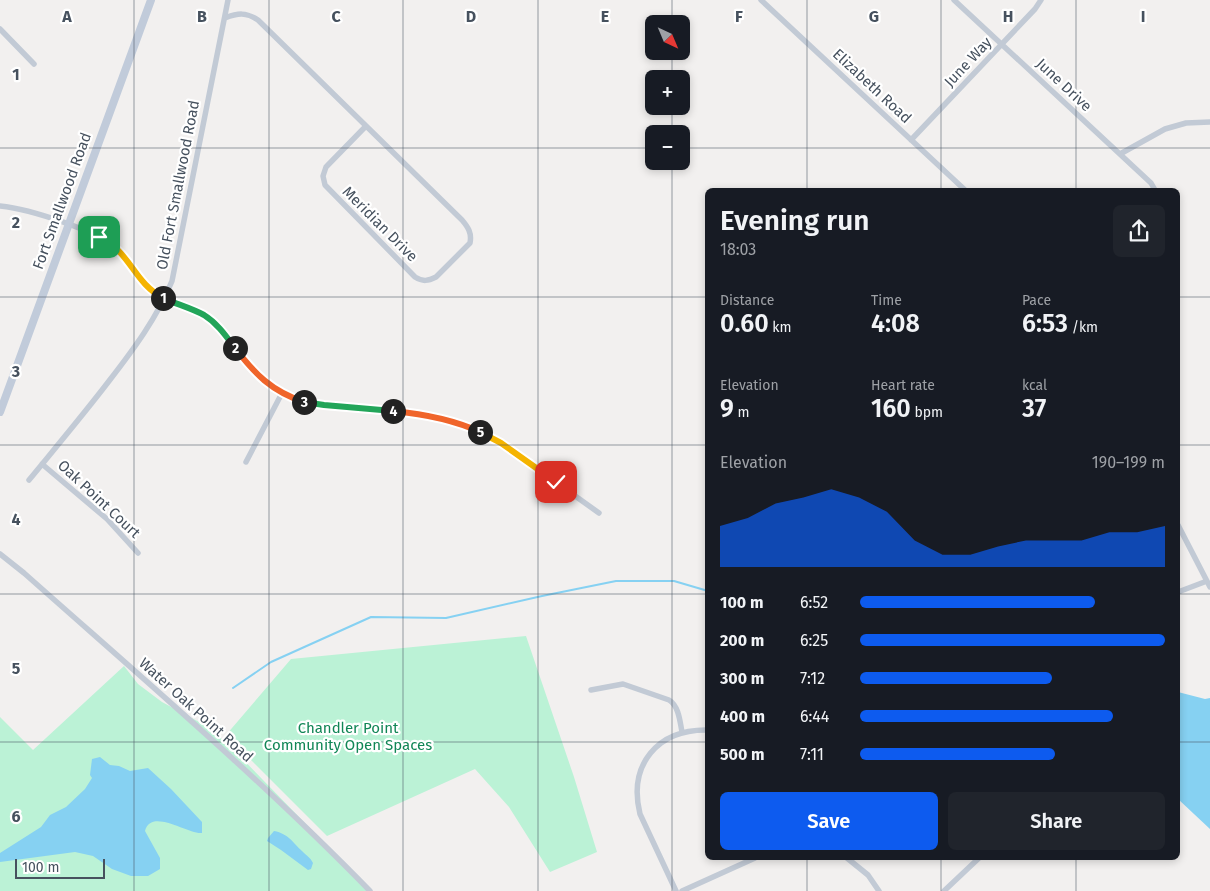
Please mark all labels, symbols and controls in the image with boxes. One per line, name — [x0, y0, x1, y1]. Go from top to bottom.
text: A — [61, 7, 72, 26]
text: B — [197, 7, 207, 26]
text: C — [331, 7, 341, 26]
text: D — [466, 7, 476, 26]
text: E — [601, 7, 609, 26]
text: F — [735, 7, 743, 26]
text: G — [869, 7, 879, 26]
text: H — [1003, 7, 1013, 26]
text: I — [1141, 7, 1145, 26]
north arrow — [645, 15, 690, 60]
map controls — [645, 15, 690, 170]
street label: June Way — [940, 33, 996, 91]
street label: Elizabeth Road — [829, 45, 915, 127]
street label: June Drive — [1032, 55, 1096, 115]
text: 1 — [12, 65, 20, 84]
button: + — [645, 70, 690, 115]
street label: Old Fort Smallwood Road — [153, 99, 203, 271]
button: − — [645, 125, 690, 170]
street label: Fort Smallwood Road — [29, 130, 95, 272]
street label: Meridian Drive — [339, 183, 421, 265]
text: Evening run — [720, 204, 869, 237]
button: share — [1113, 205, 1165, 257]
text: 2 — [12, 213, 20, 232]
pin — [78, 216, 120, 258]
icon: arrive — [85, 223, 113, 251]
text: 18:03 — [720, 240, 756, 259]
pin: 1 — [150, 286, 176, 310]
text: 1 — [160, 290, 167, 307]
text: Distance — [720, 292, 774, 309]
text: Time — [871, 292, 902, 309]
text: Pace — [1022, 292, 1051, 309]
text: 0.60 — [720, 309, 769, 339]
text: 4:08 — [871, 309, 920, 339]
text: 6:53 — [1022, 309, 1068, 339]
text: km — [769, 319, 792, 336]
text: /km — [1068, 319, 1098, 336]
pin: 2 — [222, 336, 248, 360]
text: 2 — [232, 340, 239, 357]
text: 3 — [11, 362, 20, 381]
text: Elevation — [720, 377, 779, 394]
text: Heart rate — [871, 377, 935, 394]
text: kcal — [1022, 377, 1047, 394]
pin: 3 — [292, 390, 316, 414]
text: 3 — [301, 394, 308, 411]
text: 9 — [720, 394, 734, 424]
text: 160 — [871, 394, 911, 424]
text: 37 — [1022, 394, 1046, 424]
pin: 4 — [380, 398, 406, 424]
text: 4 — [390, 403, 397, 420]
text: m — [734, 404, 750, 421]
text: bpm — [911, 404, 943, 421]
pin: 5 — [468, 420, 492, 444]
text: 5 — [477, 424, 484, 441]
text: Elevation — [720, 453, 787, 472]
text: 190–199 m — [1092, 453, 1165, 472]
street label: Oak Point Court — [54, 456, 144, 542]
pin — [535, 461, 577, 503]
icon: check — [542, 468, 570, 496]
text: 4 — [11, 510, 21, 529]
text: 100 m — [720, 593, 763, 612]
text: 6:52 — [800, 593, 828, 612]
text: 200 m — [720, 631, 764, 650]
text: 6:25 — [800, 631, 828, 650]
street label: Water Oak Point Road — [135, 654, 257, 766]
text: 5 — [12, 659, 21, 678]
text: 300 m — [720, 669, 764, 688]
text: 7:12 — [800, 669, 825, 688]
text: 400 m — [720, 707, 765, 726]
text: 6:44 — [800, 707, 829, 726]
park label: Chandler Point Community Open Spaces — [264, 719, 432, 754]
text: 500 m — [720, 745, 765, 764]
text: 7:11 — [800, 745, 824, 764]
button: Save — [720, 792, 938, 850]
button: Share — [948, 792, 1165, 850]
text: 6 — [11, 807, 21, 826]
scale bar — [15, 856, 105, 879]
text: 100 m — [22, 859, 59, 876]

